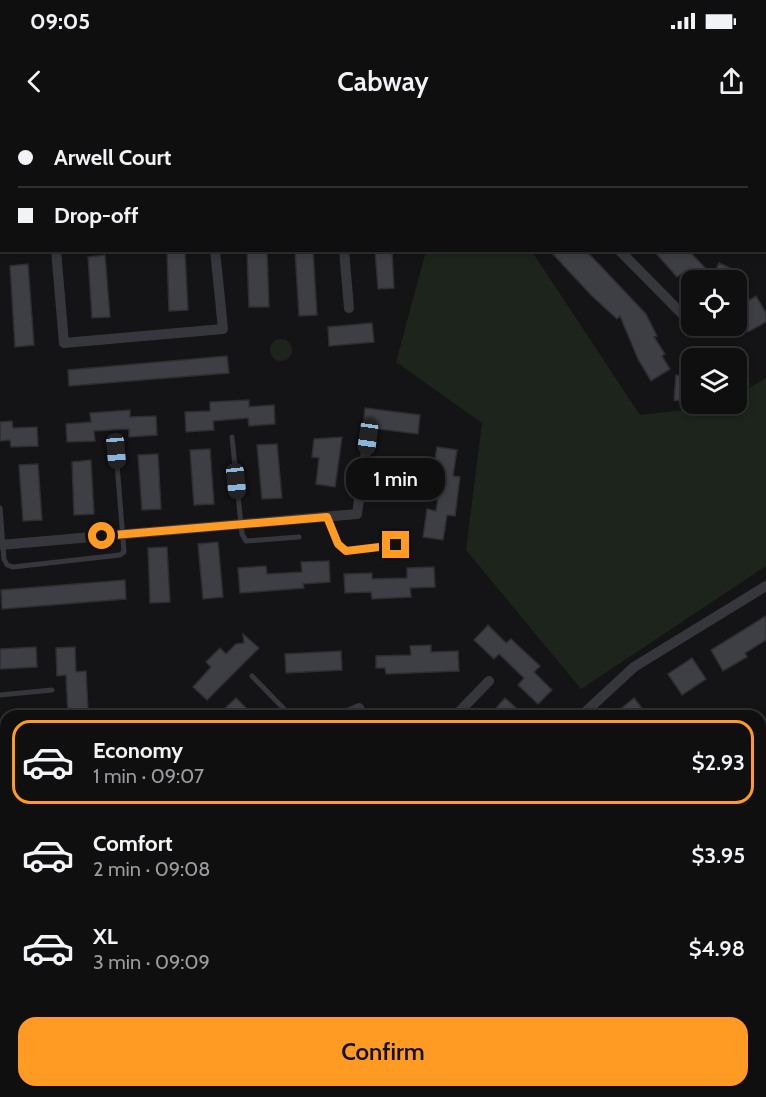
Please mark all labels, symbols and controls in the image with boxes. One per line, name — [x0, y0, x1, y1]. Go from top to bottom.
text: 09:05 — [30, 8, 90, 35]
icon: back — [18, 65, 51, 98]
text: Cabway — [337, 65, 429, 98]
icon: share — [715, 65, 748, 98]
text: Arwell Court — [54, 144, 171, 171]
text: Drop-off — [54, 202, 138, 229]
map controls — [681, 270, 747, 414]
button: locate — [681, 270, 747, 336]
button: layers — [681, 348, 747, 414]
car — [357, 418, 379, 456]
car — [105, 432, 127, 470]
callout: 1 min — [346, 458, 446, 500]
car — [225, 462, 247, 500]
text: 1 min — [373, 467, 418, 491]
route start — [88, 522, 115, 549]
route end — [382, 531, 409, 558]
icon: car — [21, 735, 75, 789]
text: Economy — [93, 737, 183, 764]
text: $2.93 — [692, 749, 745, 776]
text: 1 min · 09:07 — [93, 764, 204, 788]
icon: car — [21, 828, 75, 882]
text: Comfort — [93, 830, 172, 857]
text: $3.95 — [692, 842, 745, 869]
text: 2 min · 09:08 — [93, 857, 210, 881]
icon: car — [21, 921, 75, 975]
text: XL — [93, 923, 118, 950]
text: $4.98 — [689, 935, 745, 962]
text: 3 min · 09:09 — [93, 950, 210, 974]
button: Confirm — [18, 1017, 748, 1086]

